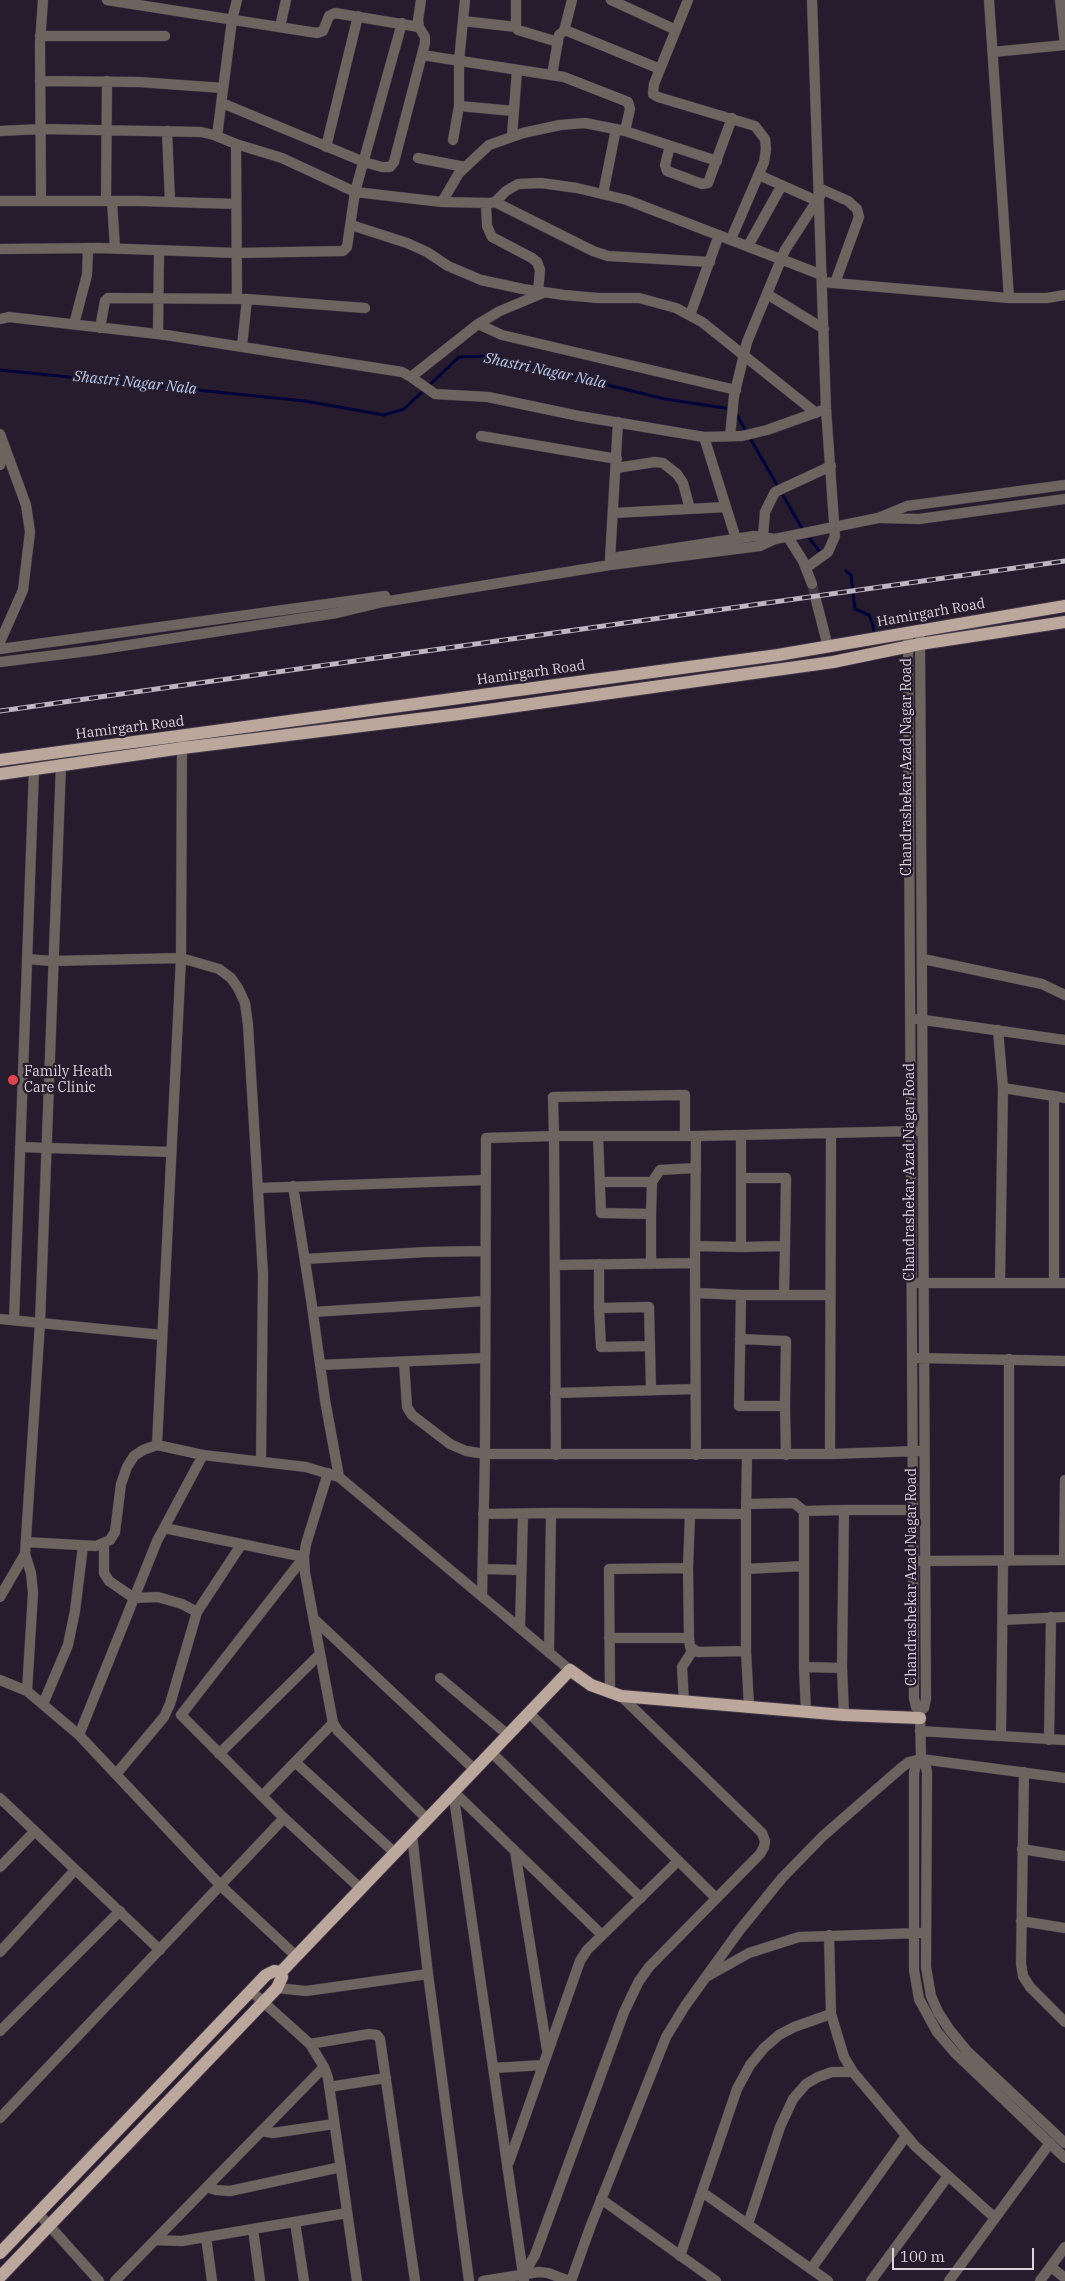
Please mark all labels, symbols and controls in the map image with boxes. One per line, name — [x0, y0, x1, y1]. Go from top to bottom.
water label: Shastri Nagar Nala — [482, 349, 608, 393]
water label: Shastri Nagar Nala — [72, 368, 198, 398]
street label: Hamirgarh Road — [876, 595, 986, 631]
street label: Hamirgarh Road — [476, 657, 586, 689]
street label: Chandrashekar Azad Nagar Road — [899, 658, 915, 876]
street label: Hamirgarh Road — [75, 713, 185, 743]
street label: Chandrashekar Azad Nagar Road — [902, 1063, 918, 1281]
place label: Family Heath Care Clinic — [24, 1064, 112, 1096]
marker: Family Heath Care Clinic — [6, 1073, 20, 1087]
street label: Chandrashekar Azad Nagar Road — [904, 1468, 920, 1686]
scale bar — [895, 2238, 1038, 2270]
text: 100 m — [900, 2247, 945, 2266]

